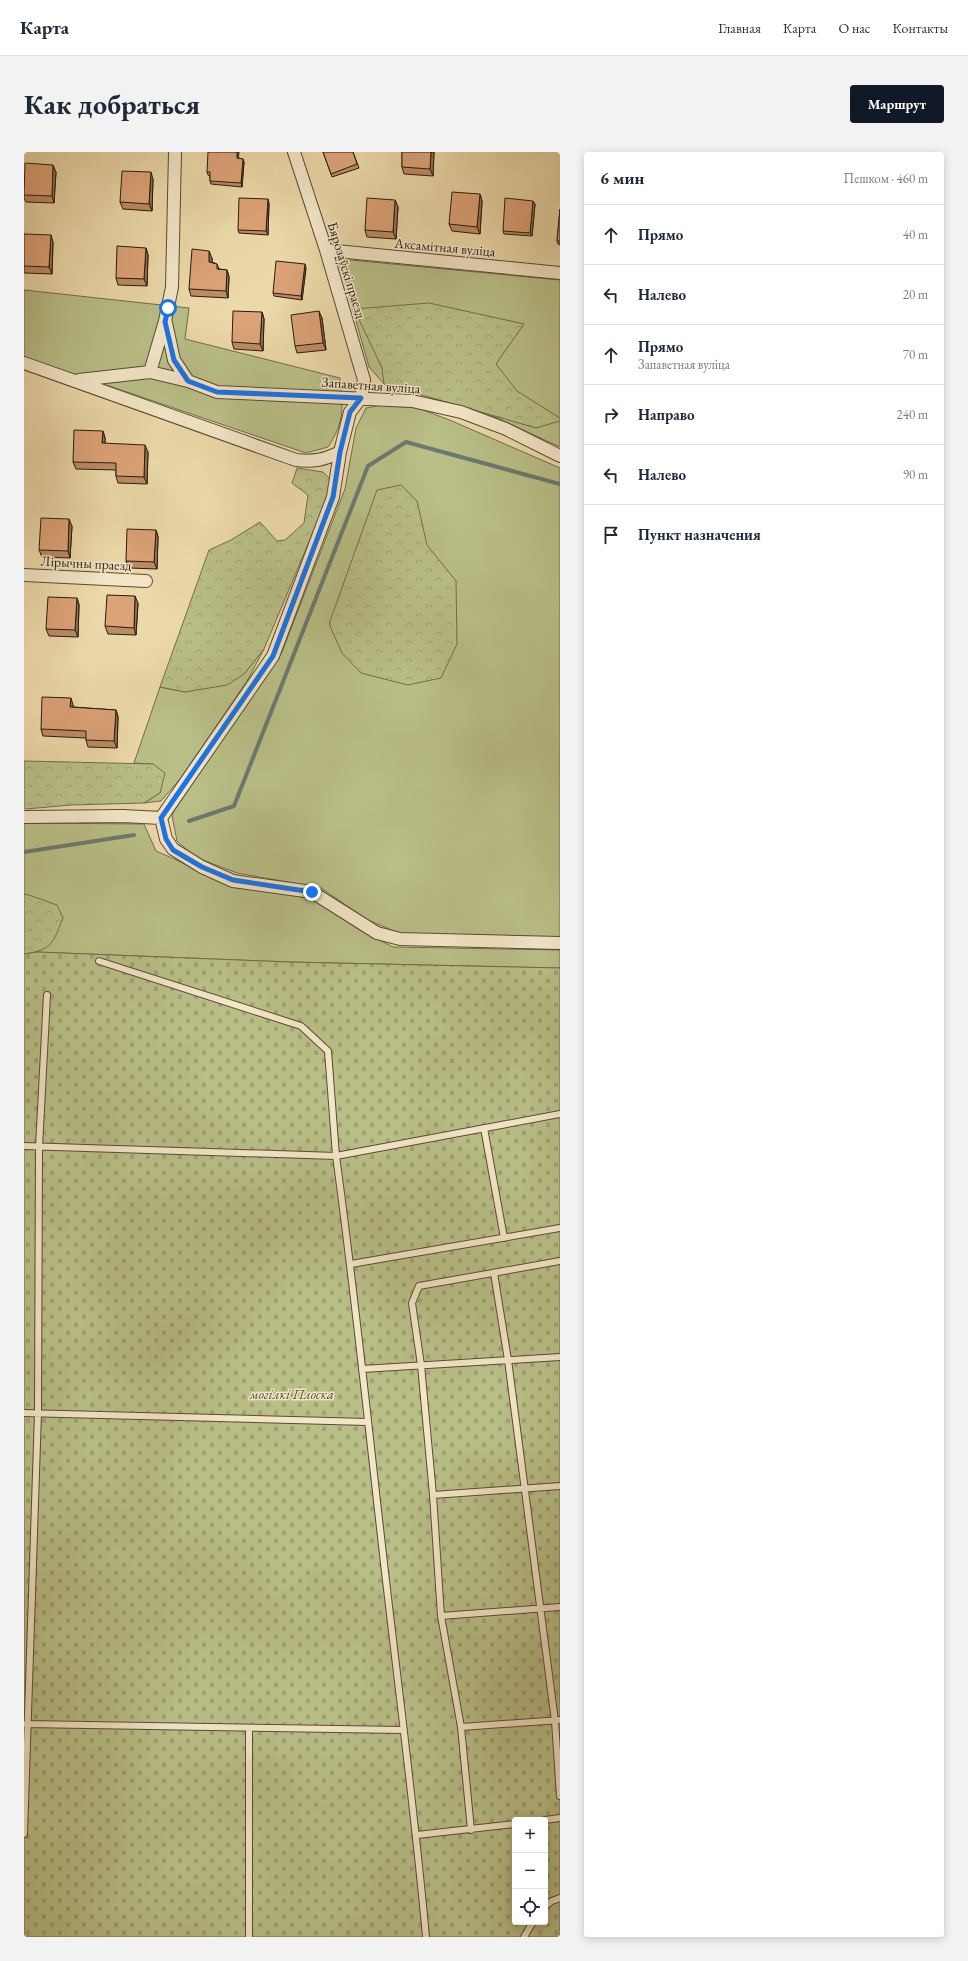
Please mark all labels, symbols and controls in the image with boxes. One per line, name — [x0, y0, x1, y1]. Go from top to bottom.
text: Карта — [20, 15, 69, 40]
text: Главная — [718, 19, 761, 37]
text: Карта — [783, 19, 816, 37]
text: О нас — [838, 19, 870, 37]
text: Контакты — [892, 19, 948, 37]
button: Маршрут — [850, 85, 944, 123]
text: Как добраться — [24, 86, 200, 122]
text: 6 мин — [600, 167, 644, 189]
text: Пешком · 460 m — [844, 170, 928, 187]
street label: Бярозаўскі праезд — [324, 220, 370, 321]
icon: ahead — [600, 224, 622, 246]
text: Прямо — [638, 225, 683, 244]
text: 40 m — [903, 226, 928, 243]
street label: Аксамітная вуліца — [393, 234, 497, 260]
icon: left — [600, 284, 622, 306]
text: Налево — [638, 285, 686, 304]
text: 20 m — [903, 286, 928, 303]
route start — [159, 299, 177, 317]
text: Прямо — [638, 337, 683, 356]
icon: ahead — [600, 344, 622, 366]
text: 70 m — [903, 346, 928, 363]
text: Запаветная вуліца — [638, 356, 730, 373]
street label: Запаветная вуліца — [321, 373, 421, 397]
icon: right — [600, 404, 622, 426]
text: Направо — [638, 405, 695, 424]
text: 240 m — [897, 406, 928, 423]
icon: left — [600, 464, 622, 486]
text: Налево — [638, 465, 686, 484]
text: 90 m — [903, 466, 928, 483]
icon: arrive — [600, 524, 622, 546]
text: Пункт назначения — [638, 525, 761, 544]
street label: Лірычны праезд — [40, 552, 132, 574]
route end — [303, 883, 321, 901]
park label: могілкі Плоска — [249, 1385, 334, 1403]
map controls — [512, 1817, 548, 1925]
button: + — [512, 1817, 548, 1853]
button: − — [512, 1853, 548, 1889]
button: locate — [512, 1889, 548, 1925]

